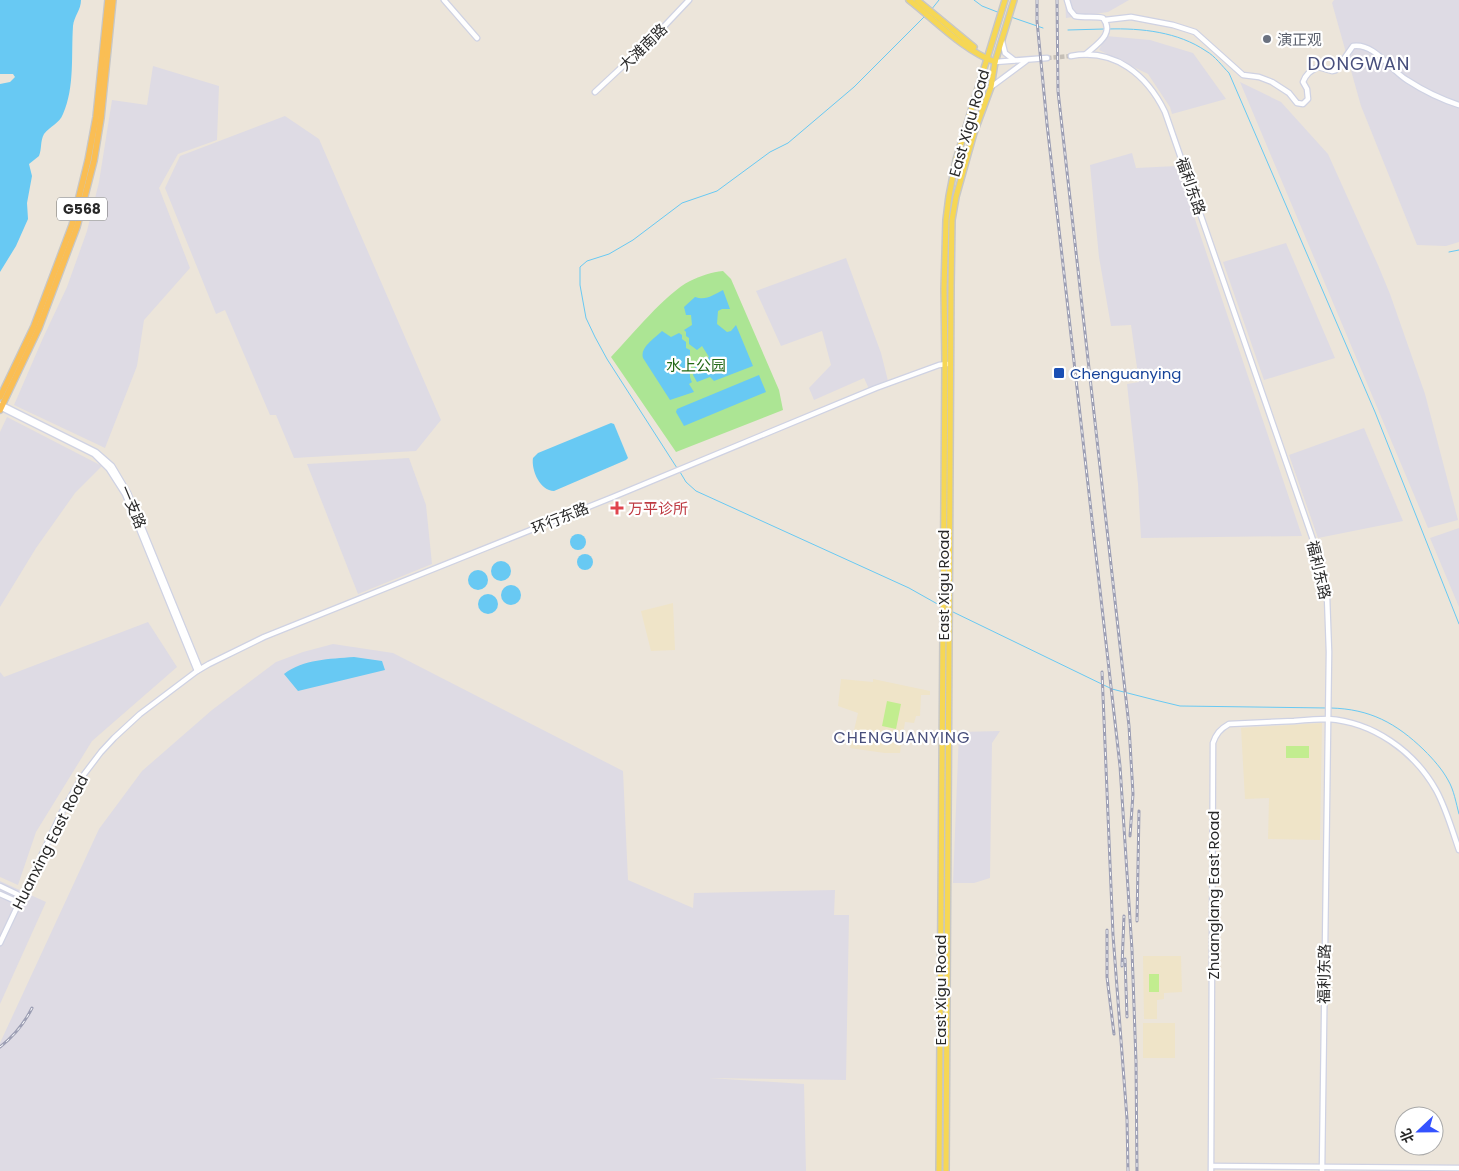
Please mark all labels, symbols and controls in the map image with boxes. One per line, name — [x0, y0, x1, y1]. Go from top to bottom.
street label: 大滩南路 — [614, 19, 672, 75]
place label: 演正观 — [1277, 29, 1322, 50]
marker: 演正观 — [1261, 33, 1273, 45]
district label: DONGWAN — [1308, 51, 1410, 76]
street label: East Xigu Road — [944, 67, 994, 179]
street label: 福利东路 — [1171, 154, 1211, 218]
road number: G568 — [57, 198, 107, 220]
park label: 水上公园 — [666, 355, 726, 376]
place label: Chenguanying — [1070, 363, 1181, 384]
marker: Chenguanying — [1052, 366, 1066, 380]
street label: 一支路 — [115, 482, 151, 532]
street label: 环行东路 — [528, 497, 592, 539]
place label: 万平诊所 — [628, 498, 688, 519]
marker: 万平诊所 — [610, 501, 624, 515]
street label: East Xigu Road — [933, 530, 954, 640]
street label: 福利东路 — [1302, 538, 1336, 602]
district label: CHENGUANYING — [833, 726, 971, 749]
street label: Huanxing East Road — [7, 771, 93, 913]
street label: Zhuanglang East Road — [1203, 811, 1224, 979]
street label: East Xigu Road — [930, 935, 951, 1045]
street label: 福利东路 — [1313, 944, 1335, 1004]
north arrow — [1394, 1106, 1444, 1156]
text: 北 — [1395, 1126, 1419, 1146]

